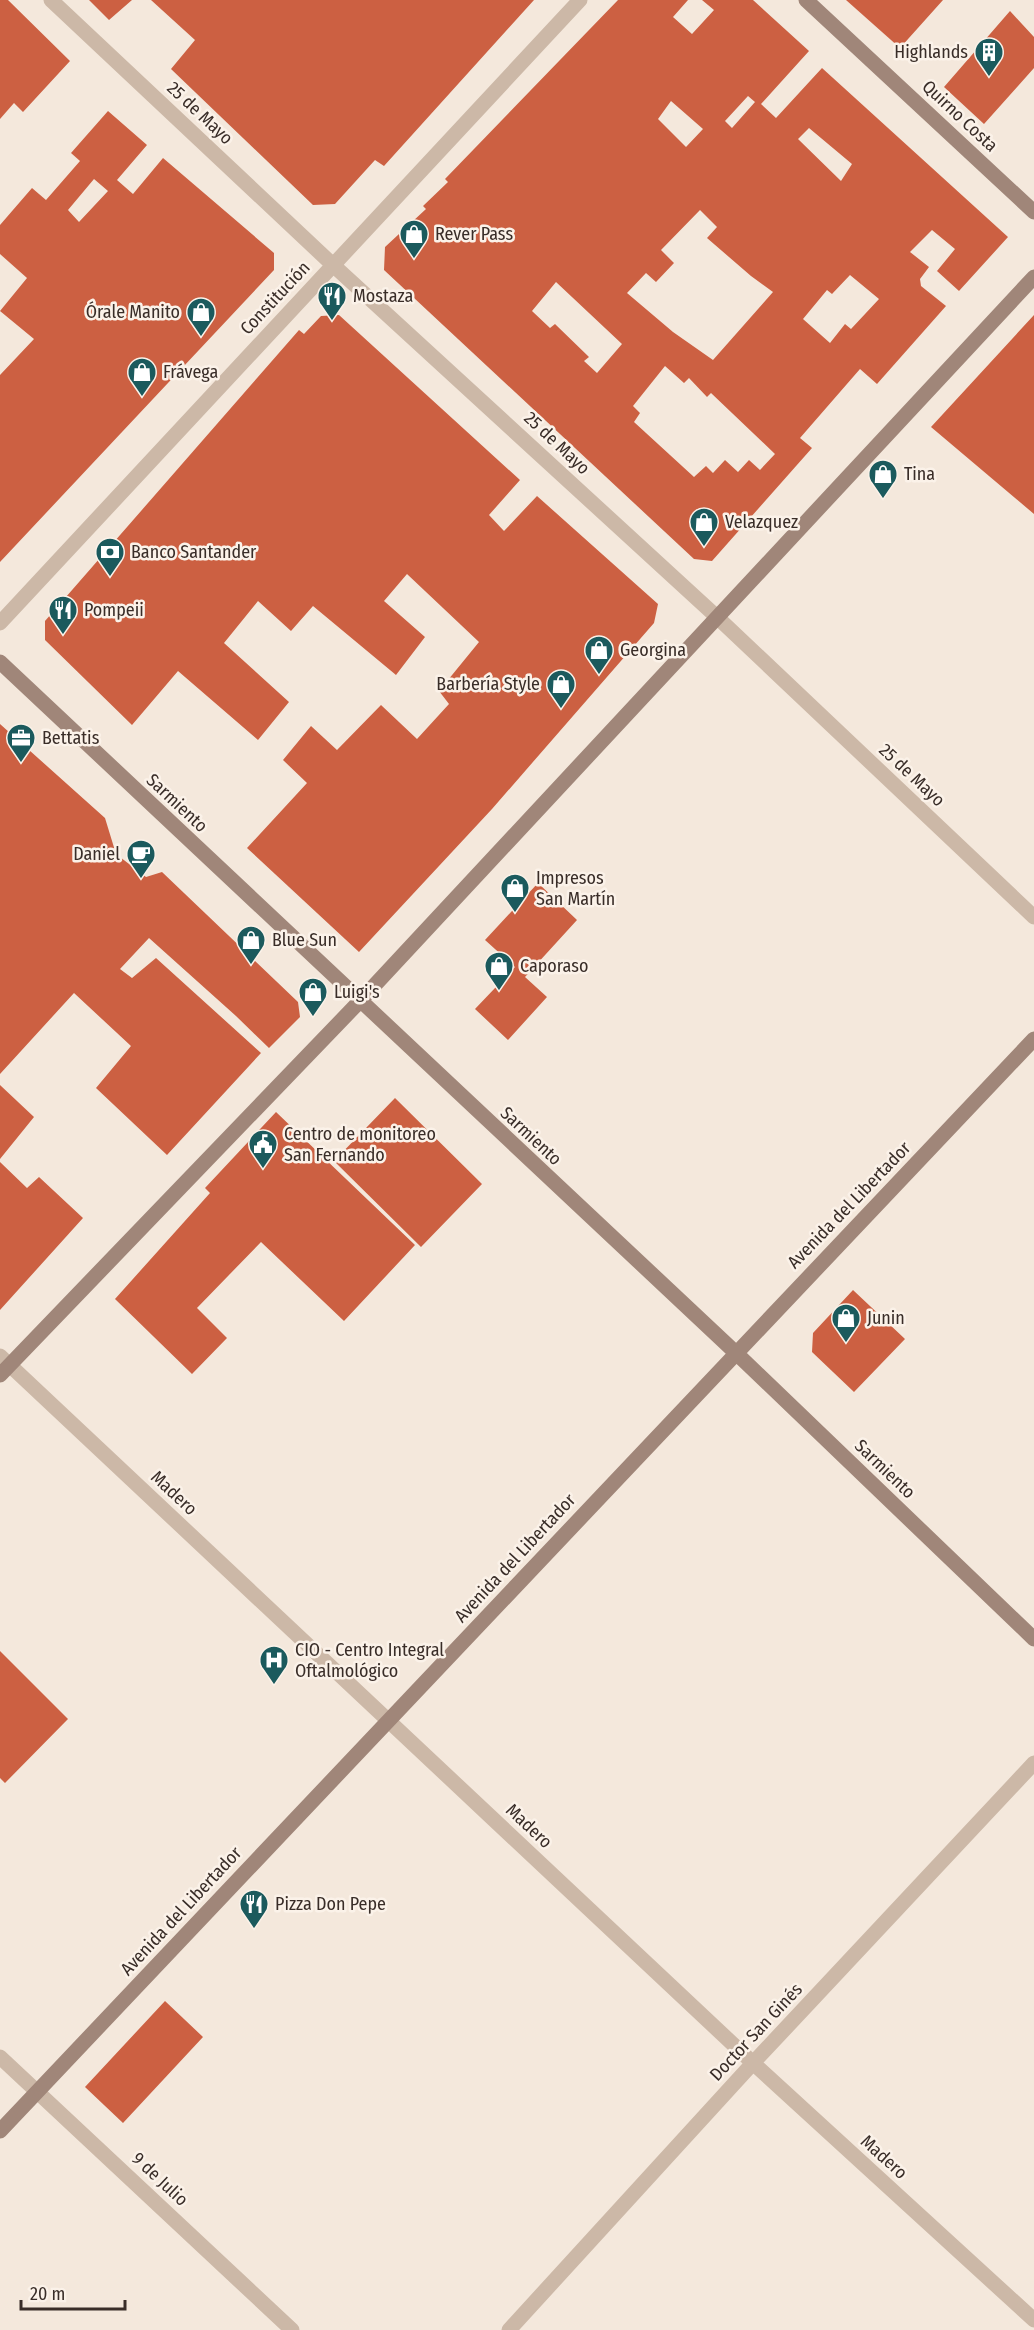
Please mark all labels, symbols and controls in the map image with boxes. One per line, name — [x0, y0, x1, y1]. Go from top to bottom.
building icon: Highlands — [973, 36, 1005, 78]
place label: Highlands — [894, 41, 968, 63]
street label: Quirno Costa — [918, 75, 1002, 157]
street label: 25 de Mayo — [163, 77, 237, 149]
shop icon: Rever Pass — [398, 218, 430, 260]
place label: Rever Pass — [435, 223, 513, 245]
street label: Constitución — [235, 257, 315, 339]
restaurant icon: Mostaza — [316, 280, 348, 322]
place label: Mostaza — [353, 285, 413, 307]
shop icon: Órale Manito — [185, 296, 217, 338]
place label: Órale Manito — [86, 301, 180, 323]
shop icon: Frávega — [126, 356, 158, 398]
place label: Frávega — [163, 361, 218, 383]
street label: 25 de Mayo — [520, 407, 594, 479]
shop icon: Tina — [867, 458, 899, 500]
place label: Tina — [904, 463, 935, 485]
shop icon: Velazquez — [688, 506, 720, 548]
place label: Velazquez — [725, 511, 798, 533]
bank icon: Banco Santander — [94, 536, 126, 578]
place label: Banco Santander — [131, 541, 257, 563]
restaurant icon: Pompeii — [47, 594, 79, 636]
place label: Pompeii — [84, 599, 144, 621]
shop icon: Georgina — [583, 634, 615, 676]
place label: Georgina — [620, 639, 686, 661]
shop icon: Barbería Style — [545, 668, 577, 710]
place label: Barbería Style — [436, 673, 540, 695]
office icon: Bettatis — [5, 722, 37, 764]
place label: Bettatis — [42, 727, 100, 749]
street label: 25 de Mayo — [875, 739, 949, 811]
street label: Sarmiento — [142, 769, 212, 837]
cafe icon: Daniel — [125, 838, 157, 880]
place label: Daniel — [73, 843, 120, 865]
place label: Impresos San Martín — [536, 867, 615, 910]
shop icon: Impresos San Martín — [499, 872, 531, 914]
shop icon: Blue Sun — [235, 924, 267, 966]
place label: Blue Sun — [272, 929, 337, 951]
shop icon: Caporaso — [483, 950, 515, 992]
place label: Caporaso — [520, 955, 588, 977]
shop icon: Luigi's — [297, 976, 329, 1018]
place label: Luigi's — [334, 981, 380, 1003]
street label: Sarmiento — [496, 1102, 566, 1170]
place label: Centro de monitoreo San Fernando — [284, 1123, 436, 1166]
public building icon: Centro de monitoreo San Fernando — [247, 1128, 279, 1170]
street label: Avenida del Libertador — [783, 1136, 916, 1273]
shop icon: Junin — [830, 1302, 862, 1344]
place label: Junin — [867, 1307, 905, 1329]
street label: Sarmiento — [850, 1435, 920, 1503]
street label: Madero — [146, 1466, 202, 1520]
street label: Avenida del Libertador — [450, 1489, 581, 1627]
place label: CIO - Centro Integral Oftalmológico — [295, 1639, 444, 1682]
hospital icon: CIO - Centro Integral Oftalmológico — [258, 1644, 290, 1686]
street label: Madero — [501, 1799, 557, 1853]
street label: Avenida del Libertador — [116, 1842, 247, 1980]
restaurant icon: Pizza Don Pepe — [238, 1888, 270, 1930]
place label: Pizza Don Pepe — [275, 1893, 386, 1915]
street label: Doctor San Ginés — [705, 1978, 807, 2085]
street label: Madero — [856, 2130, 912, 2184]
street label: 9 de Julio — [127, 2147, 193, 2211]
scale bar — [21, 2273, 124, 2311]
text: 20 m — [30, 2283, 65, 2305]

